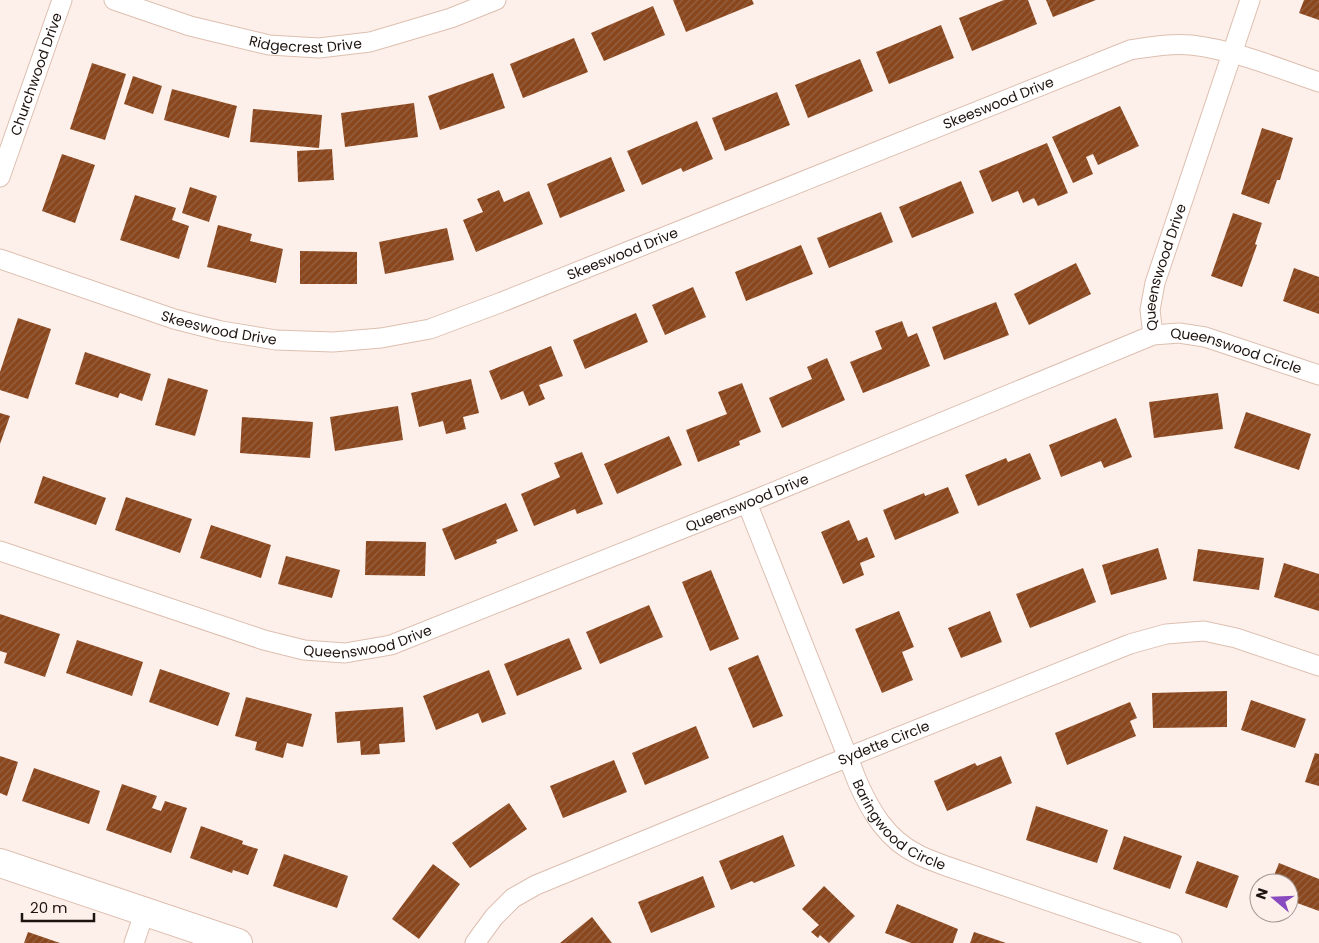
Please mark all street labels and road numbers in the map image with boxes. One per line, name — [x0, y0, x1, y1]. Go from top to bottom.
street label: Churchwood Drive — [5, 10, 67, 138]
street label: Ridgecrest Drive — [247, 31, 363, 58]
street label: Skeeswood Drive — [940, 71, 1057, 134]
street label: Queenswood Drive — [1140, 201, 1191, 332]
street label: Skeeswood Drive — [564, 222, 681, 285]
street label: Skeeswood Drive — [158, 305, 279, 350]
street label: Queenswood Circle — [1170, 323, 1305, 379]
street label: Queenswood Drive — [682, 468, 812, 537]
street label: Queenswood Drive — [303, 620, 435, 664]
street label: Sydette Circle — [835, 715, 933, 770]
street label: Baringwood Circle — [848, 776, 949, 875]

